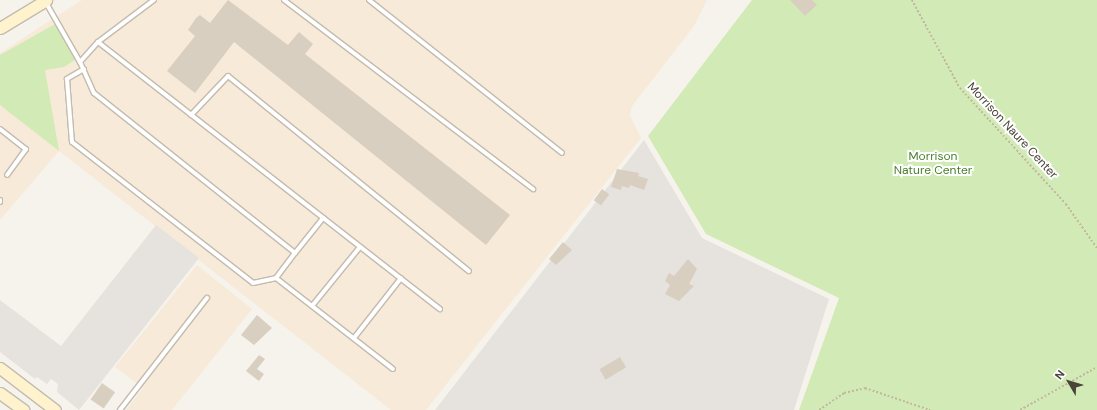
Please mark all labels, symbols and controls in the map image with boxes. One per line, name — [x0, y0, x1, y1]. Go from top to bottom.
street label: Morrison Naure Center — [964, 80, 1060, 182]
park label: Morrison Nature Center — [894, 150, 972, 178]
north arrow — [1049, 362, 1089, 402]
text: N — [1052, 367, 1068, 382]

